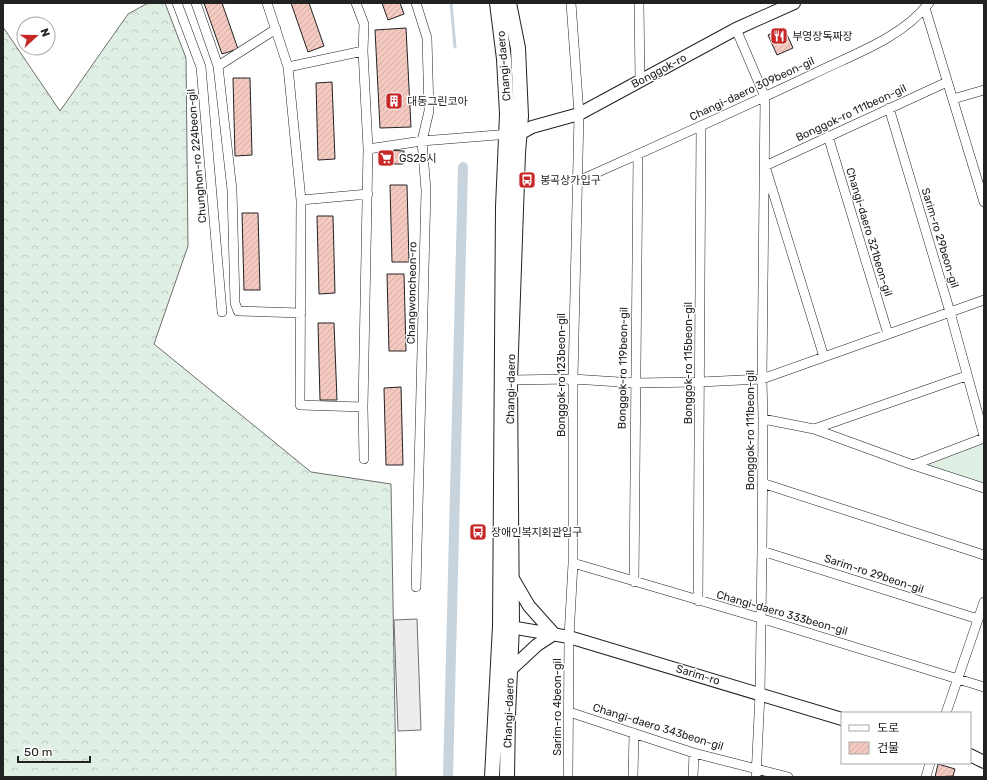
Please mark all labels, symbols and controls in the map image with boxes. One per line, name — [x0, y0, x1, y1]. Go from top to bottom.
north arrow — [16, 16, 56, 56]
restaurant icon: 부영장독짜장 — [769, 26, 789, 46]
text: N — [37, 27, 52, 39]
street label: Changi-daero — [494, 30, 514, 102]
place label: 부영장독짜장 — [792, 30, 853, 43]
street label: Bonggok-ro — [629, 51, 689, 91]
street label: Changi-daero 309beon-gil — [688, 54, 816, 124]
street label: Bonggok-ro 111beon-gil — [794, 82, 908, 144]
street label: Chunghon-ro 224beon-gil — [185, 88, 209, 224]
building icon: 대동그린코아 — [384, 91, 404, 111]
place label: 대동그린코아 — [407, 95, 468, 108]
supermarket icon: GS25시 — [376, 148, 396, 168]
place label: GS25시 — [399, 152, 436, 165]
street label: Changi-daero 321beon-gil — [843, 166, 895, 298]
bus stop icon: 봉곡상가입구 — [517, 170, 537, 190]
place label: 봉곡상가입구 — [540, 174, 601, 187]
street label: Sarim-ro 29beon-gil — [919, 186, 961, 290]
street label: Changwoncheon-ro — [405, 242, 419, 344]
street label: Bonggok-ro 115beon-gil — [682, 302, 695, 424]
street label: Bonggok-ro 119beon-gil — [615, 307, 631, 429]
street label: Bonggok-ro 123beon-gil — [555, 313, 568, 437]
street label: Changi-daero — [504, 354, 518, 424]
street label: Bonggok-ro 111beon-gil — [744, 370, 757, 490]
bus stop icon: 장애인복지회관입구 — [468, 522, 488, 542]
place label: 장애인복지회관입구 — [491, 526, 582, 539]
street label: Sarim-ro 29beon-gil — [823, 552, 925, 596]
street label: Changi-daero 333beon-gil — [715, 588, 849, 638]
street label: Sarim-ro 4beon-gil — [551, 658, 564, 756]
street label: Sarim-ro — [674, 662, 722, 688]
street label: Changi-daero — [501, 678, 517, 748]
street label: Changi-daero 343beon-gil — [591, 701, 725, 753]
legend — [841, 712, 971, 764]
text: 도로 — [877, 721, 899, 735]
scale bar — [18, 738, 90, 764]
text: 건물 — [877, 741, 899, 755]
text: 50 m — [24, 745, 52, 759]

